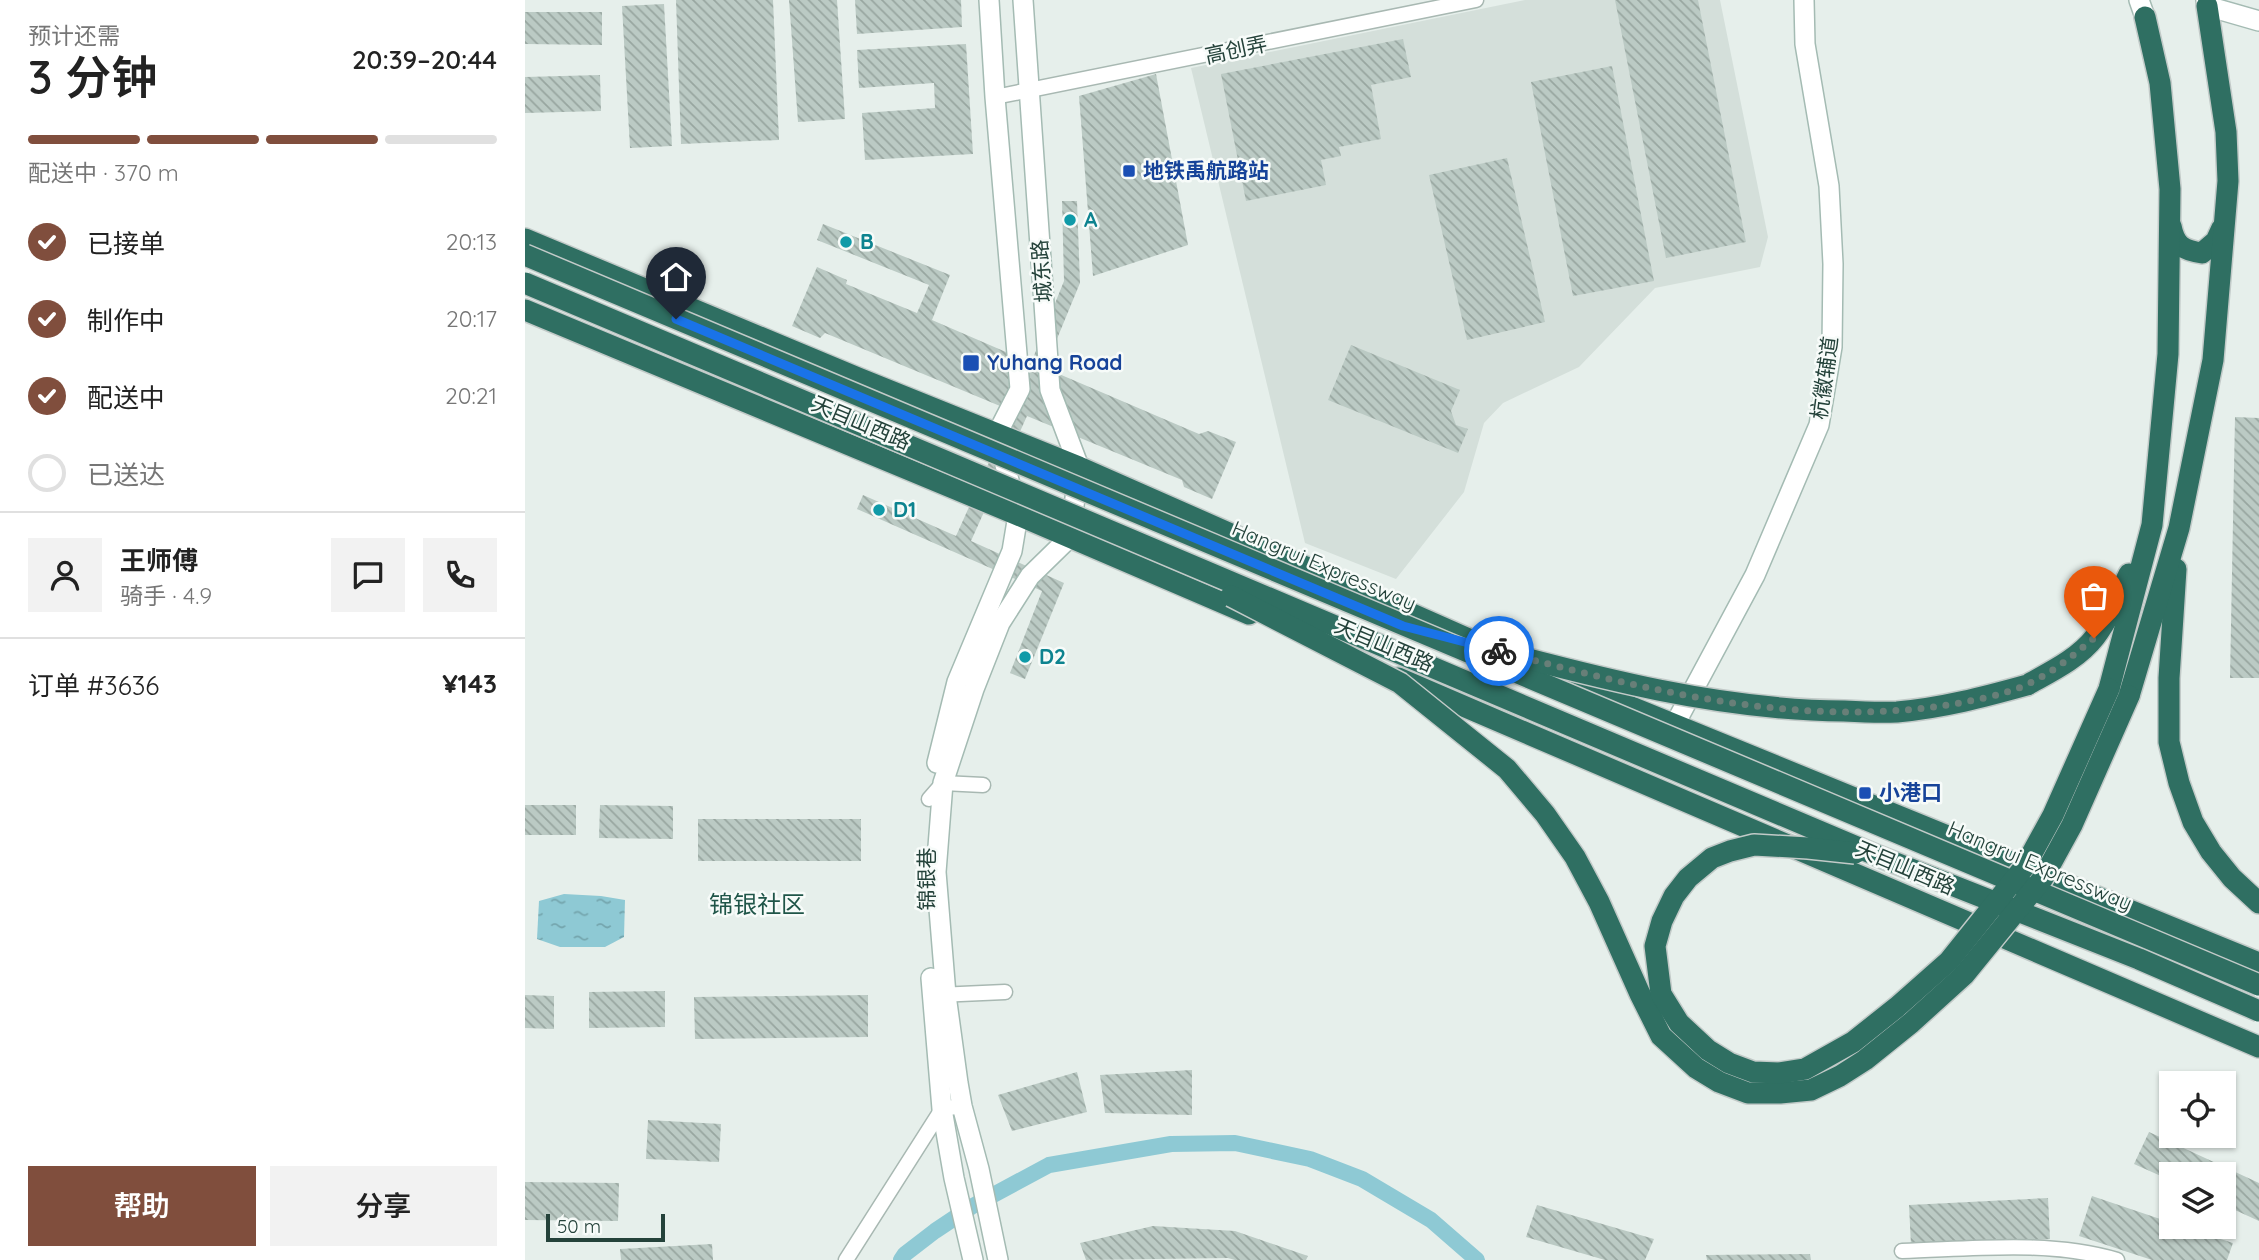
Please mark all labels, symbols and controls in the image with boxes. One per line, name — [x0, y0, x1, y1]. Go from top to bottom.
text: 预计还需 — [28, 21, 120, 50]
street label: 高创弄 — [1202, 30, 1269, 68]
text: 20:39–20:44 — [352, 43, 497, 76]
text: 3 分钟 — [28, 48, 157, 106]
place label: 地铁禹航路站 — [1143, 157, 1269, 183]
text: 配送中 · 370 m — [28, 158, 179, 187]
marker: 地铁禹航路站 — [1121, 163, 1137, 179]
place label: A — [1084, 206, 1098, 232]
marker: A — [1062, 212, 1078, 228]
icon: check — [28, 223, 66, 261]
text: 已接单 — [87, 227, 165, 260]
text: 20:13 — [446, 227, 497, 256]
place label: B — [860, 228, 874, 254]
marker: B — [838, 234, 854, 250]
street label: 城东路 — [1026, 239, 1056, 303]
pin — [646, 247, 706, 319]
icon: home — [657, 258, 695, 296]
icon: check — [28, 300, 66, 338]
text: 制作中 — [87, 304, 165, 337]
text: 20:17 — [446, 304, 497, 333]
street label: 杭徽辅道 — [1805, 334, 1843, 421]
place label: Yuhang Road — [987, 349, 1123, 375]
marker: Yuhang Road — [961, 353, 981, 373]
icon: check — [28, 377, 66, 415]
text: 配送中 — [87, 381, 165, 414]
text: 20:21 — [445, 381, 497, 410]
street label: 天目山西路 — [808, 390, 915, 455]
text: 已送达 — [87, 458, 165, 491]
place label: D1 — [893, 496, 916, 522]
marker: D1 — [871, 502, 887, 518]
street label: Hangrui Expressway — [1228, 514, 1421, 616]
button: person — [28, 538, 102, 612]
button: chat — [331, 538, 405, 612]
button: phone — [423, 538, 497, 612]
text: 王师傅 — [120, 544, 198, 577]
pin — [2064, 566, 2124, 638]
icon: bag — [2075, 577, 2113, 615]
text: 骑手 · 4.9 — [120, 581, 212, 610]
street label: 天目山西路 — [1331, 612, 1438, 677]
courier — [1464, 616, 1534, 686]
icon: bike — [1480, 632, 1518, 670]
place label: D2 — [1039, 643, 1066, 669]
marker: D2 — [1017, 649, 1033, 665]
text: ¥143 — [442, 667, 497, 700]
text: 订单 #3636 — [28, 669, 159, 702]
place label: 小港口 — [1879, 779, 1942, 805]
marker: 小港口 — [1857, 785, 1873, 801]
street label: Hangrui Expressway — [1944, 814, 2137, 916]
street label: 天目山西路 — [1852, 835, 1959, 900]
street label: 锦银巷 — [913, 848, 939, 911]
district label: 锦银社区 — [709, 889, 805, 919]
map controls — [2159, 1071, 2236, 1239]
button: locate — [2159, 1071, 2236, 1148]
button: layers — [2159, 1162, 2236, 1239]
button: 帮助 — [28, 1166, 256, 1246]
button: 分享 — [270, 1166, 497, 1246]
scale bar — [546, 1211, 665, 1243]
text: 50 m — [557, 1214, 601, 1238]

